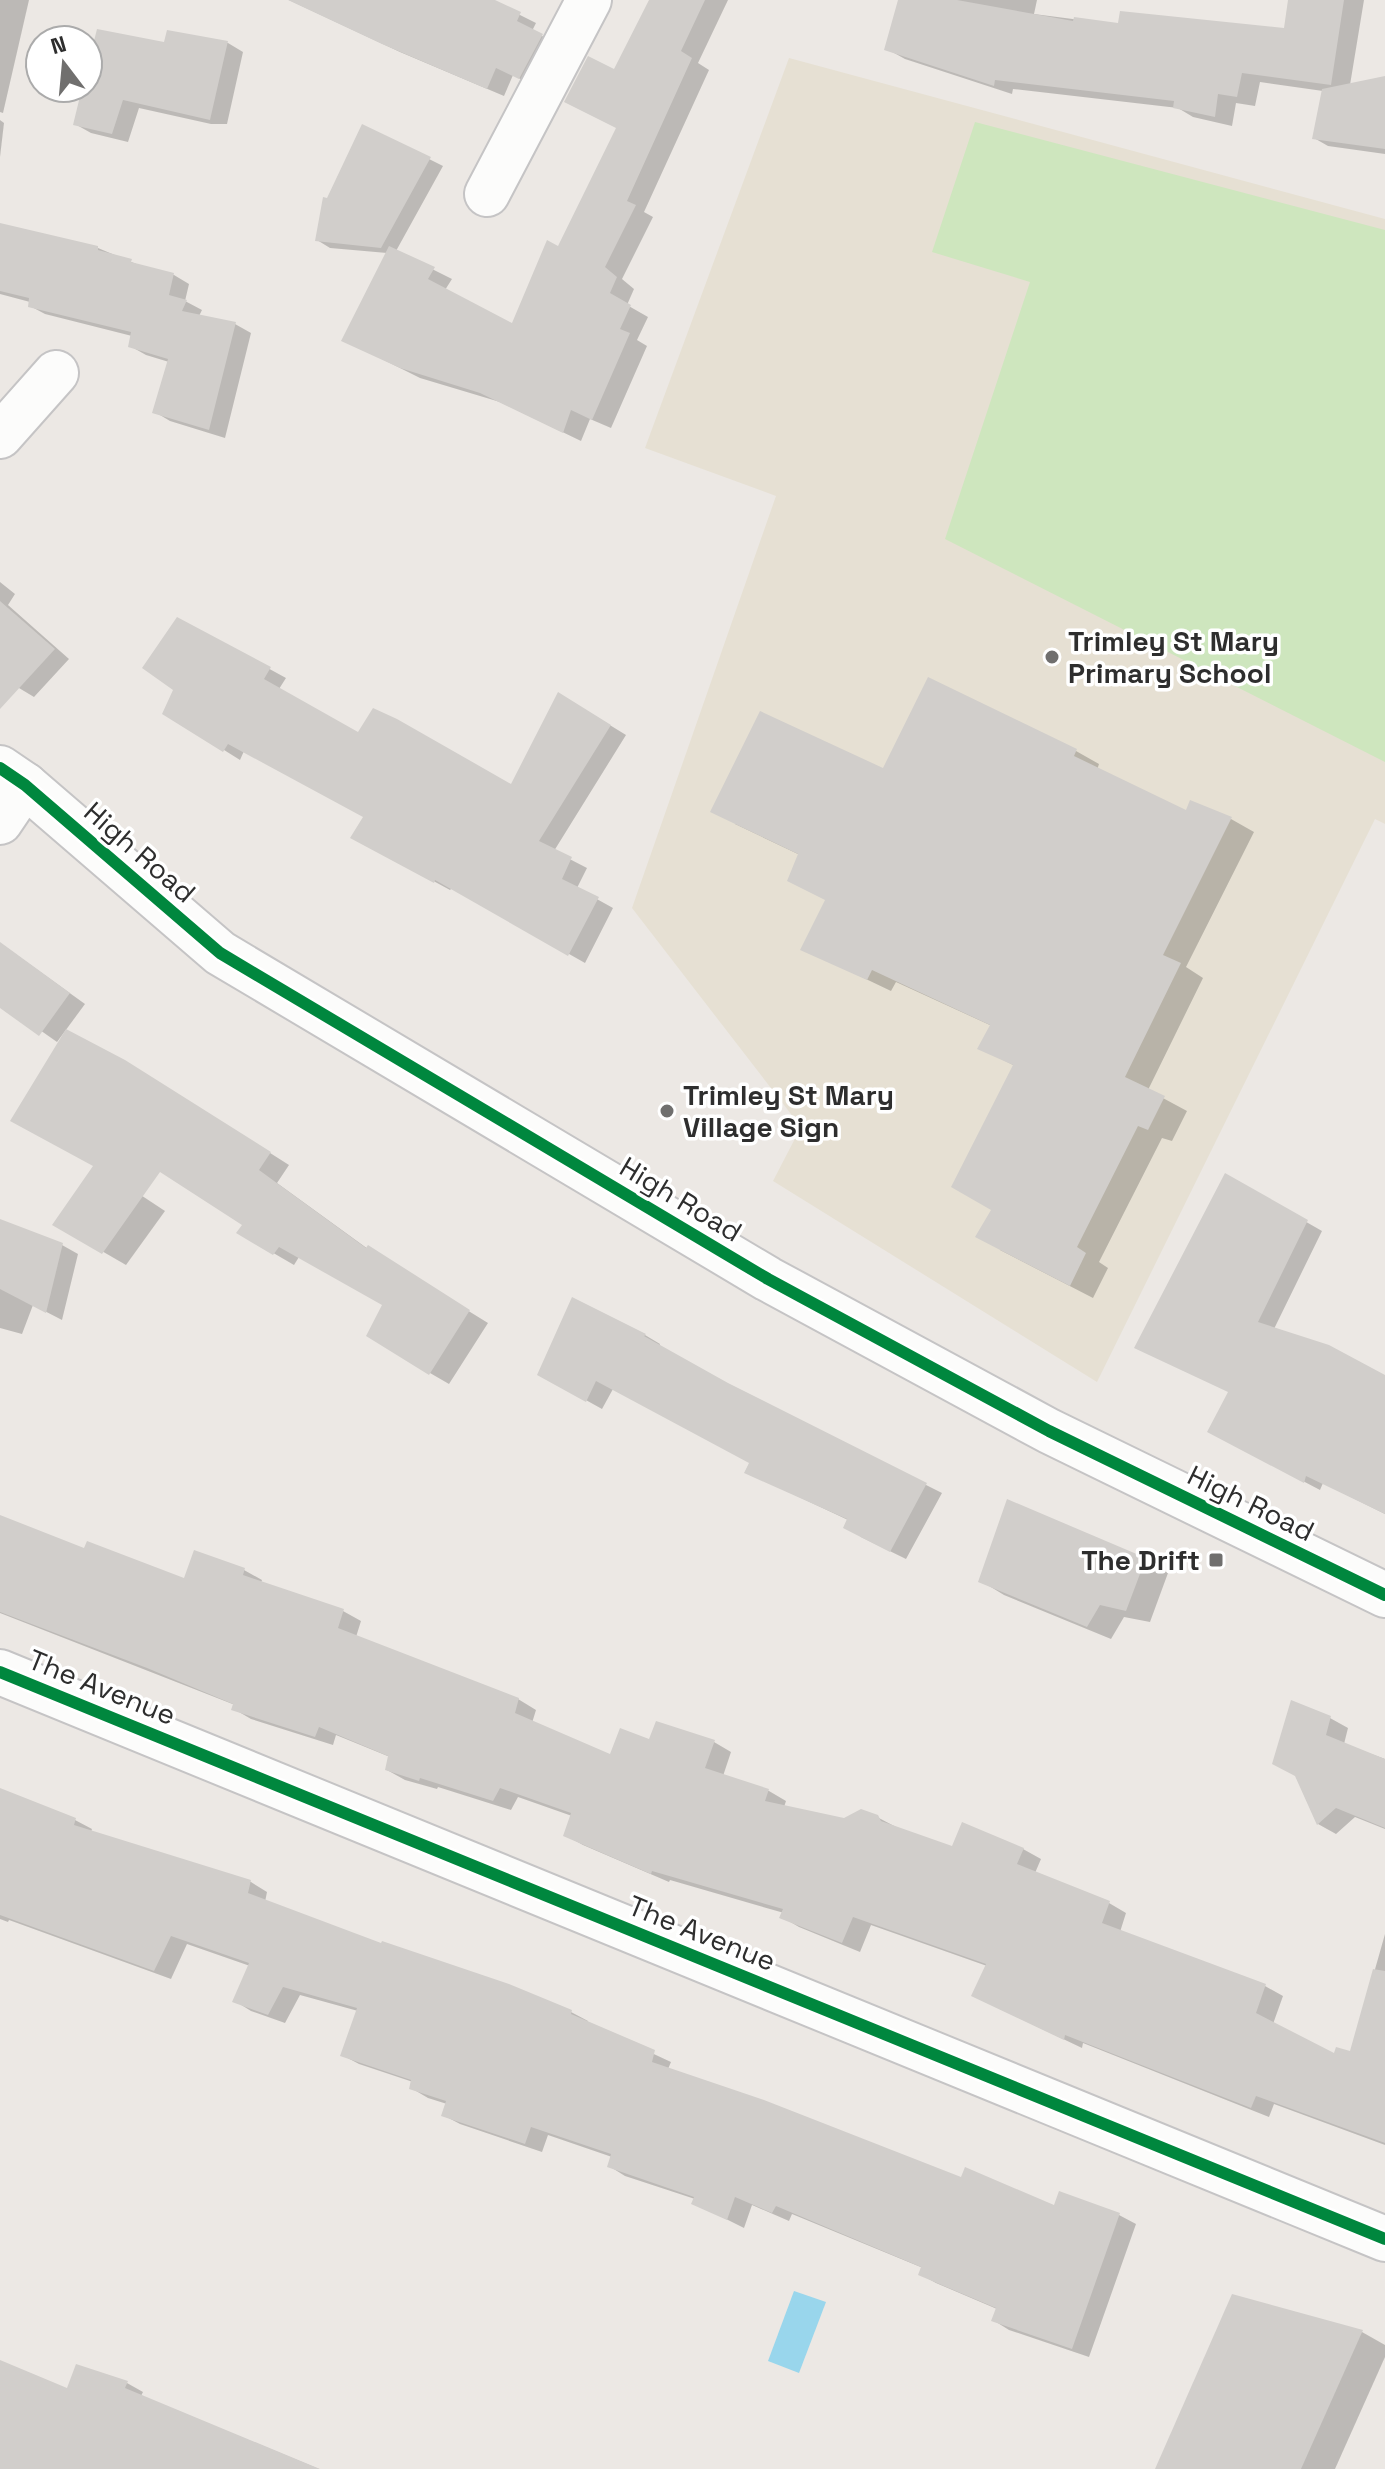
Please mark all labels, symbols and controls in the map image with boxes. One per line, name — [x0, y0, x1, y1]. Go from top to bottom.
north arrow — [24, 24, 104, 104]
text: N — [48, 29, 69, 60]
place label: Trimley St Mary Primary School — [1068, 623, 1279, 691]
marker: Trimley St Mary Primary School — [1043, 648, 1061, 666]
street label: High Road — [77, 794, 203, 910]
place label: Trimley St Mary Village Sign — [683, 1077, 894, 1145]
marker: Trimley St Mary Village Sign — [658, 1102, 676, 1120]
street label: High Road — [613, 1148, 749, 1250]
street label: High Road — [1182, 1457, 1320, 1549]
place label: The Drift — [1081, 1542, 1200, 1578]
marker: The Drift — [1207, 1551, 1225, 1569]
street label: The Avenue — [23, 1641, 181, 1733]
street label: The Avenue — [623, 1887, 781, 1979]

